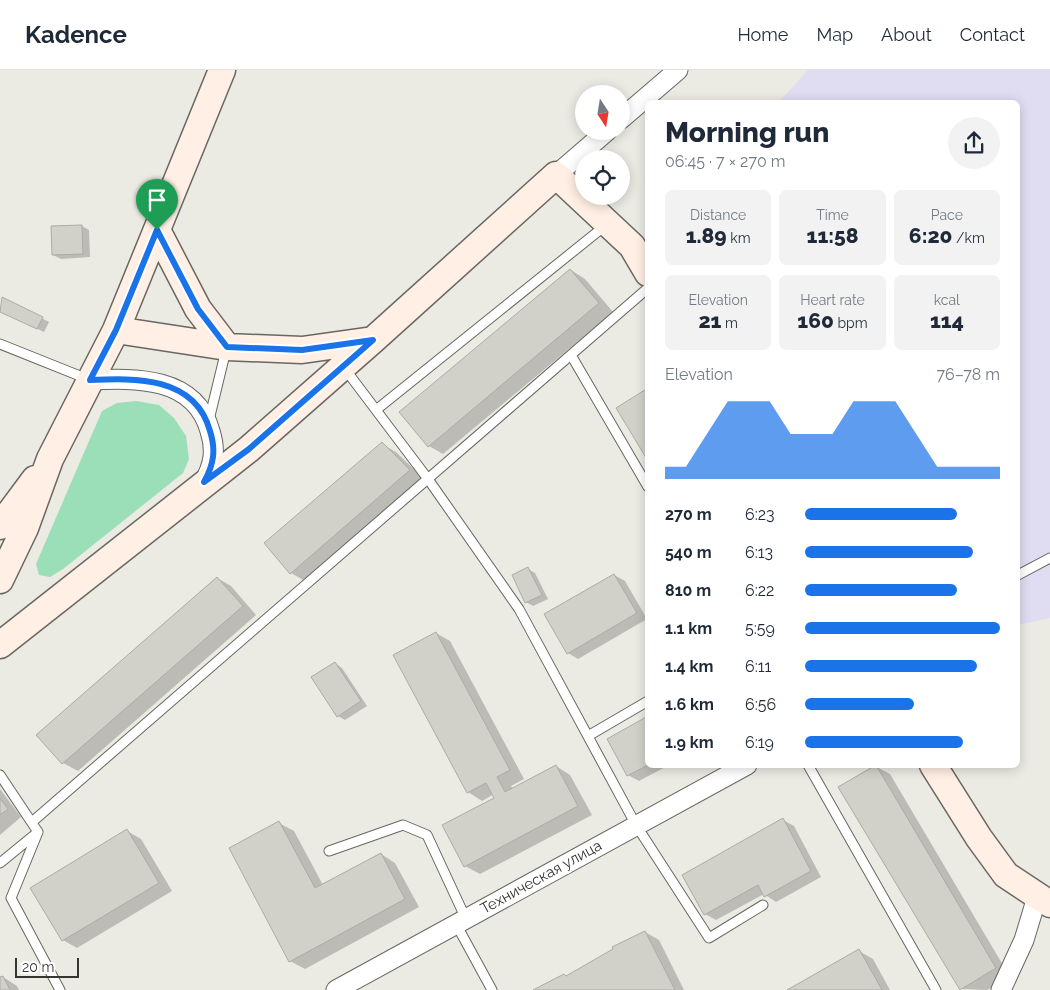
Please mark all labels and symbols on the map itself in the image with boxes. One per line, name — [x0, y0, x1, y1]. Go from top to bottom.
north arrow — [575, 85, 630, 140]
pin — [136, 179, 178, 230]
street label: Техническая улица — [477, 836, 605, 918]
scale bar — [15, 955, 79, 978]

